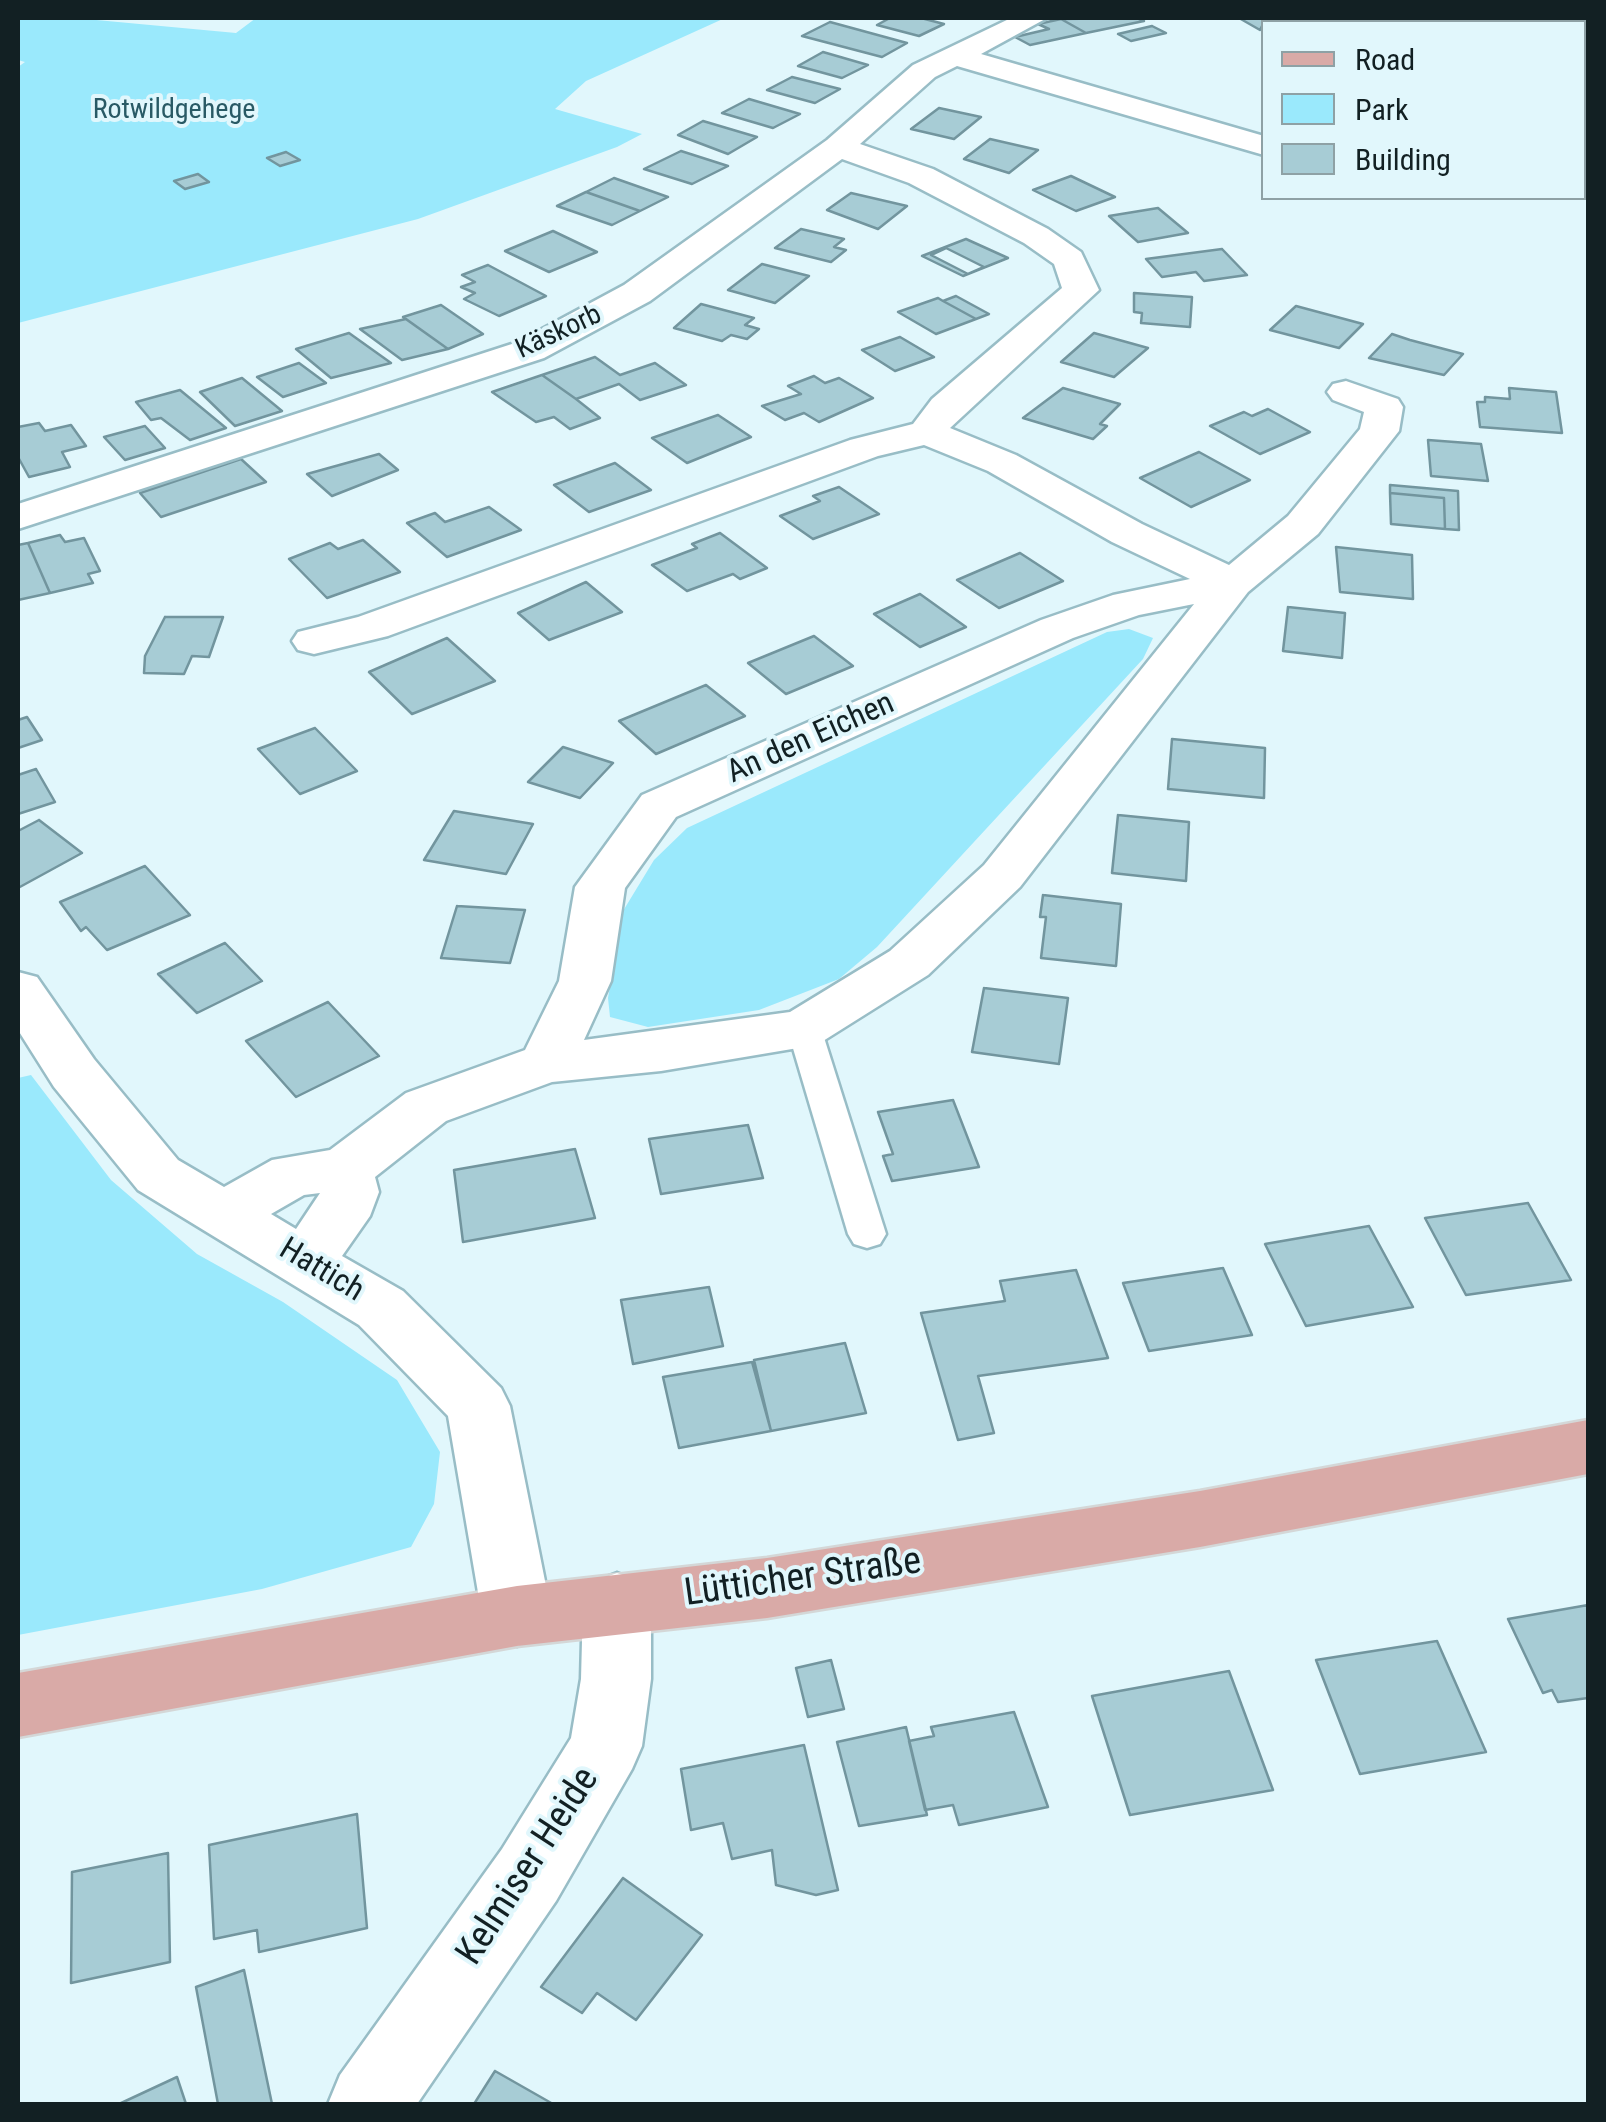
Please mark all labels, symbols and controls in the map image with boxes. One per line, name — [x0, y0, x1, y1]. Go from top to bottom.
legend — [1261, 20, 1586, 200]
text: Road — [1355, 42, 1415, 77]
text: Park — [1355, 92, 1409, 127]
park label: Rotwildgehege — [93, 94, 255, 128]
text: Building — [1355, 142, 1451, 177]
street label: Käskorb — [511, 299, 607, 367]
street label: An den Eichen — [721, 685, 901, 793]
street label: Hattich — [272, 1231, 370, 1311]
street label: Lütticher Straße — [682, 1540, 924, 1618]
street label: Kelmiser Heide — [448, 1760, 610, 1974]

